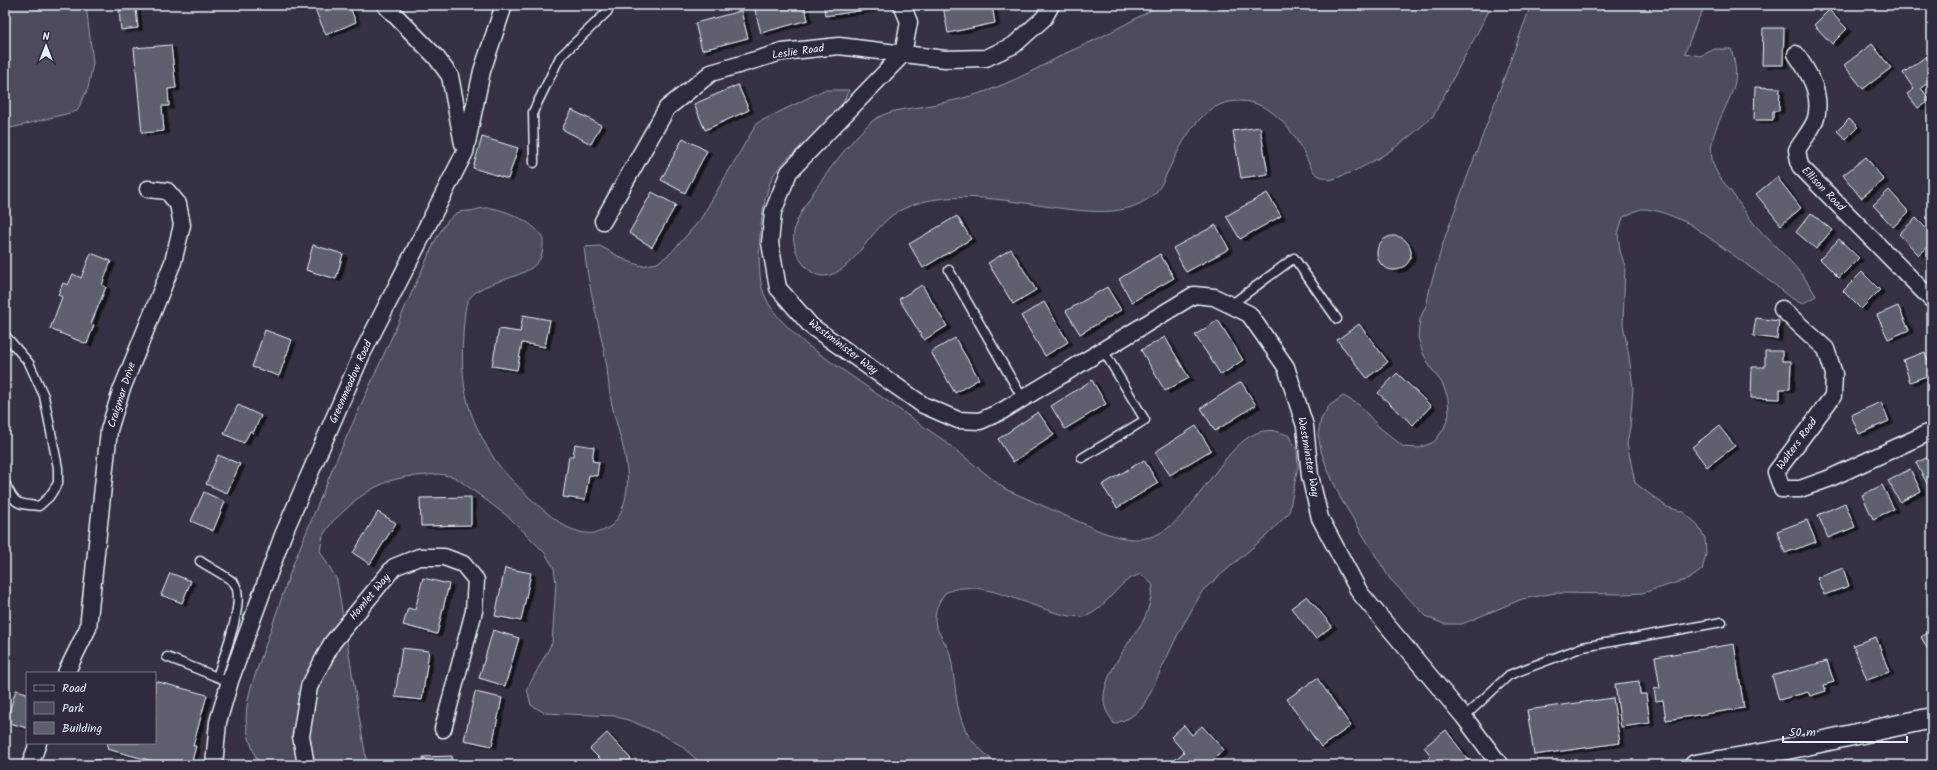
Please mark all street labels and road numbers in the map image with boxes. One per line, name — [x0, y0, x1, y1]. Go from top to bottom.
street label: Leslie Road — [771, 39, 826, 65]
street label: Ellison Road — [1797, 162, 1849, 216]
street label: Westminister Way — [804, 315, 882, 380]
street label: Greenmeadow Road — [325, 337, 378, 426]
street label: Craigmar Drive — [103, 360, 141, 430]
street label: Walters Road — [1772, 414, 1822, 474]
street label: Westminster Way — [1292, 416, 1324, 499]
street label: Hamlet Way — [345, 569, 396, 624]

